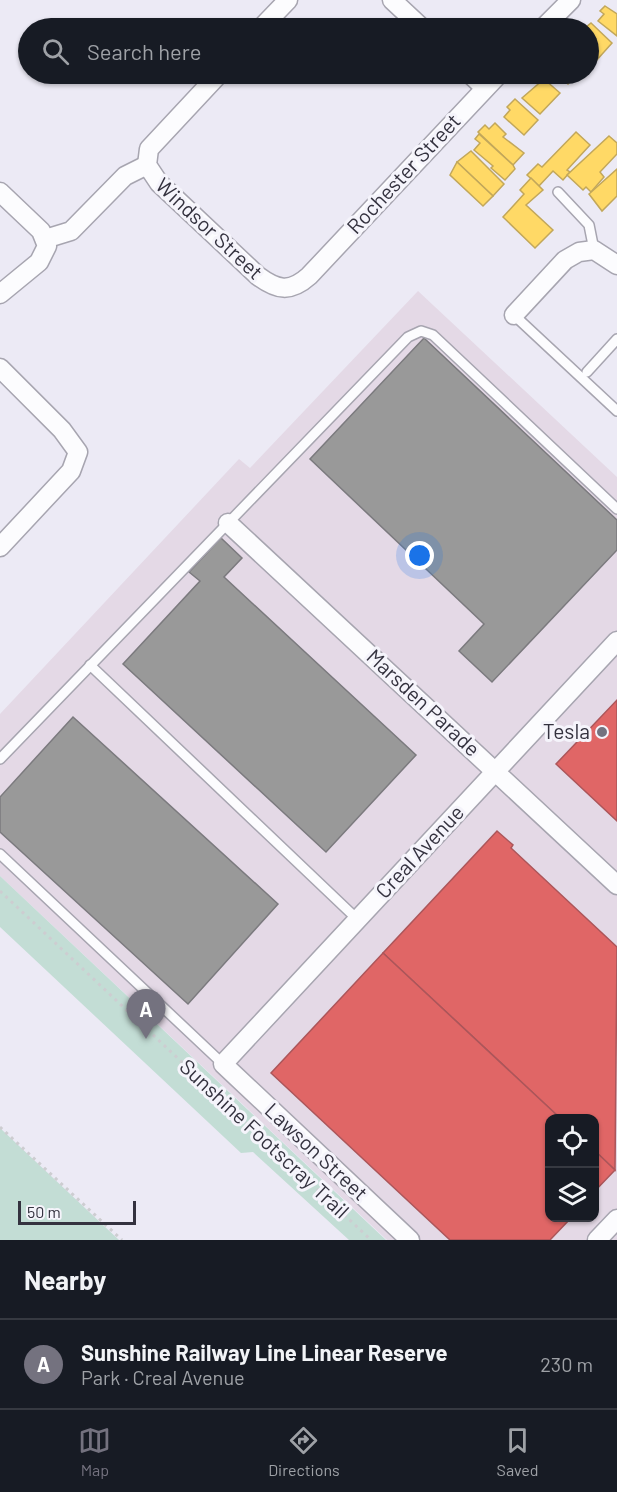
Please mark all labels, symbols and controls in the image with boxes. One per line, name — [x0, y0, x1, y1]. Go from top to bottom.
search box — [18, 18, 599, 84]
icon: search — [39, 35, 72, 68]
text: Search here — [87, 38, 201, 64]
street label: Rochester Street — [341, 108, 465, 238]
street label: Windsor Street — [151, 172, 269, 284]
your location — [405, 541, 434, 570]
street label: Marsden Parade — [362, 643, 486, 761]
place label: Tesla — [543, 718, 590, 743]
marker: Tesla — [595, 725, 609, 739]
street label: Creal Avenue — [370, 799, 468, 903]
pin: A — [126, 990, 166, 1039]
street label: Sunshine Footscray Trail — [175, 1053, 355, 1223]
street label: Lawson Street — [260, 1097, 374, 1205]
map controls — [545, 1114, 599, 1222]
button: locate — [545, 1114, 599, 1168]
button: layers — [545, 1168, 599, 1222]
scale bar — [18, 1198, 136, 1226]
text: 50 m — [27, 1202, 61, 1221]
text: Nearby — [24, 1264, 106, 1295]
text: Sunshine Railway Line Linear Reserve — [81, 1339, 447, 1365]
text: A — [37, 1352, 50, 1376]
text: 230 m — [540, 1352, 593, 1376]
text: Park · Creal Avenue — [81, 1365, 245, 1389]
tab: Map — [78, 1424, 111, 1479]
tab: Directions — [268, 1424, 340, 1479]
tab: Saved — [497, 1424, 539, 1479]

